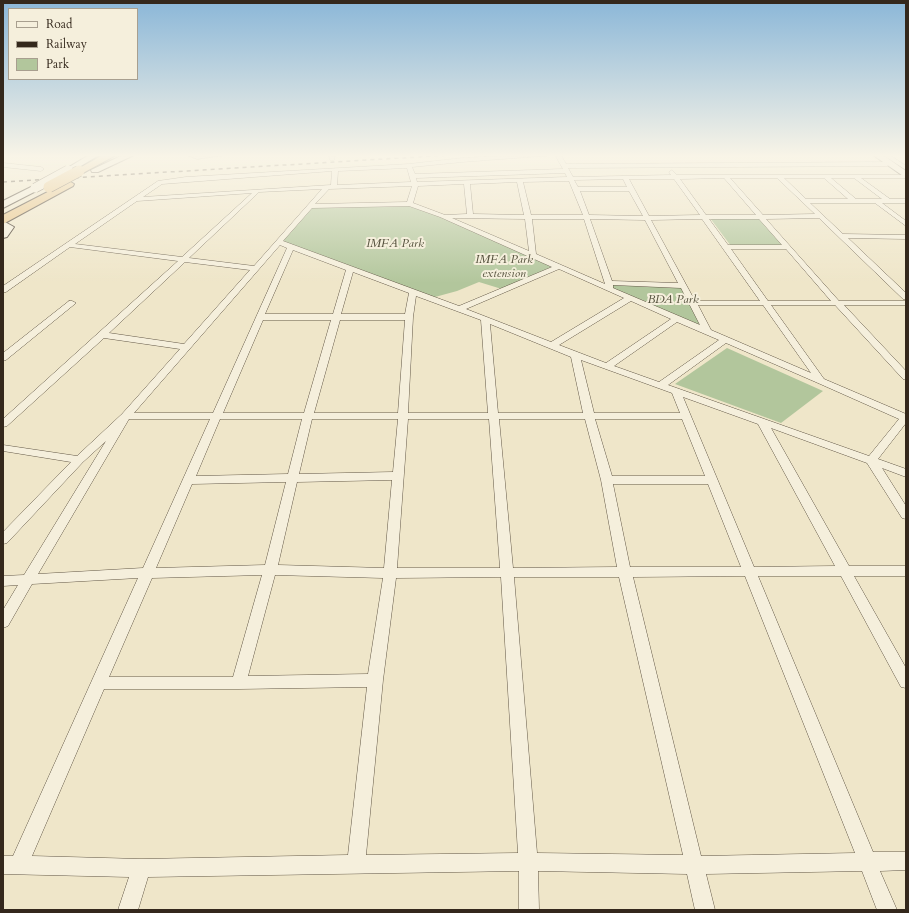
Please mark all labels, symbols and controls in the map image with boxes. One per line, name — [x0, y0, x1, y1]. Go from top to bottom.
legend — [8, 8, 138, 80]
text: Road — [46, 16, 72, 32]
text: Railway — [46, 36, 87, 52]
text: Park — [46, 56, 69, 72]
park label: IMFA Park — [366, 237, 424, 251]
park label: IMFA Park extension — [475, 253, 533, 281]
park label: BDA Park — [647, 293, 699, 307]

